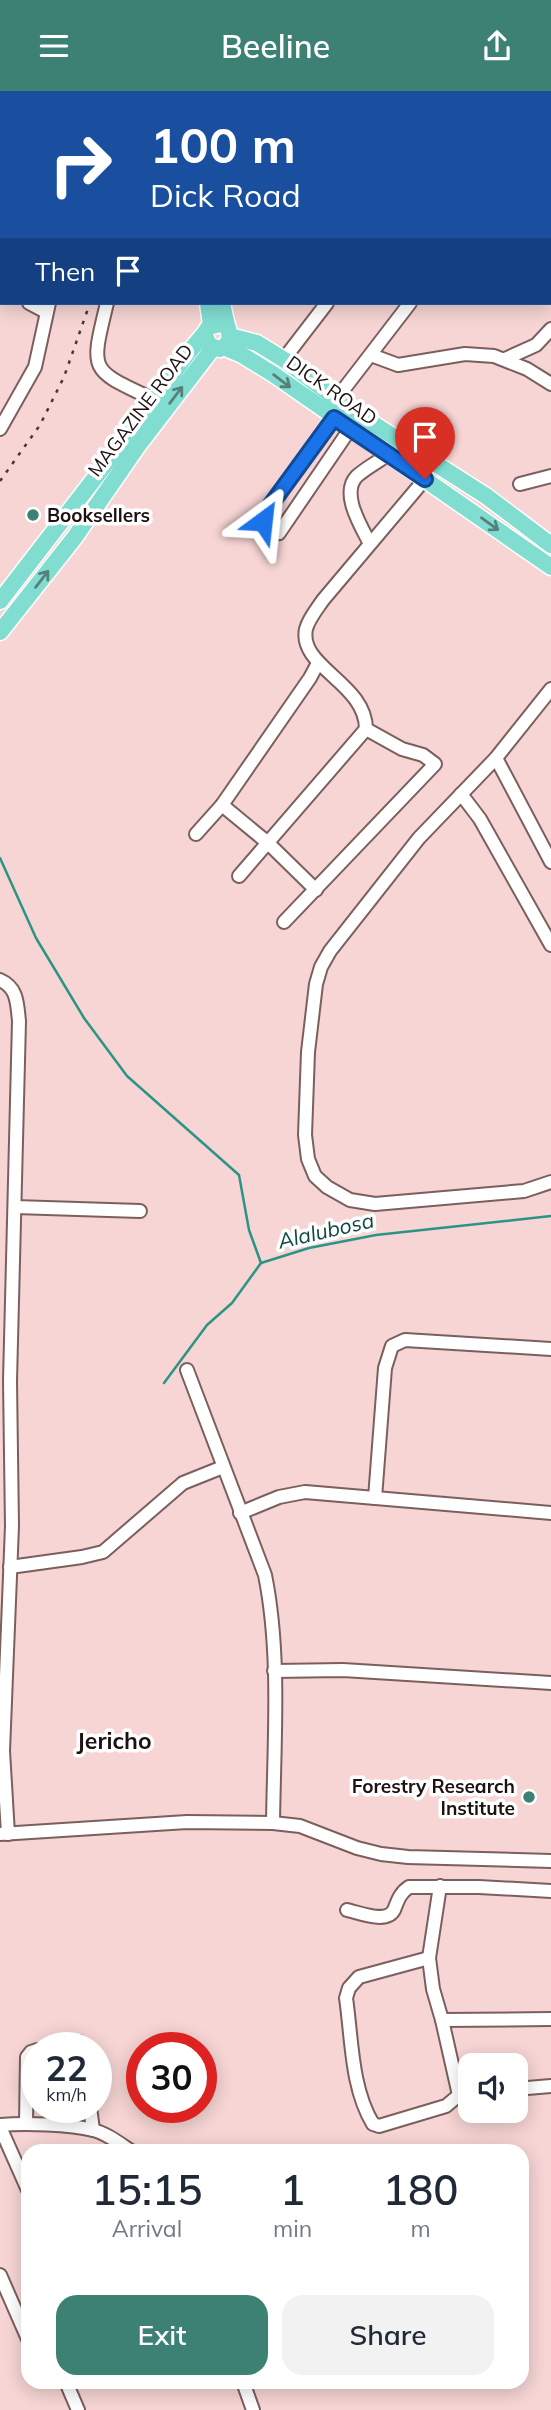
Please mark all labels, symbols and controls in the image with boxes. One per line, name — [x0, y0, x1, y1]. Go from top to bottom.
text: Beeline — [221, 26, 330, 66]
icon: menu — [35, 27, 73, 65]
icon: share — [478, 27, 516, 65]
text: 100 m — [150, 114, 296, 175]
icon: right — [35, 119, 126, 210]
text: Dick Road — [150, 175, 301, 215]
icon: arrive — [109, 252, 147, 290]
text: Then — [35, 255, 95, 288]
street label: MAGAZINE ROAD — [82, 339, 198, 481]
street label: DICK ROAD — [282, 350, 382, 430]
one-way arrow — [273, 373, 292, 388]
one-way arrow — [168, 385, 183, 404]
pin — [395, 407, 455, 479]
icon: arrive — [406, 418, 444, 456]
position arrow — [226, 484, 300, 558]
place label: Booksellers — [47, 503, 150, 527]
marker: Booksellers — [25, 507, 41, 523]
one-way arrow — [480, 517, 499, 531]
one-way arrow — [35, 570, 50, 588]
water label: Alalubosa — [274, 1206, 376, 1254]
district label: Jericho — [76, 1726, 152, 1755]
place label: Forestry Research Institute — [352, 1774, 515, 1820]
marker: Forestry Research Institute — [521, 1789, 537, 1805]
speed limit sign: 30 — [126, 2032, 217, 2123]
text: 22 — [45, 2046, 88, 2090]
map controls — [458, 2053, 528, 2123]
button: sound — [458, 2053, 528, 2123]
text: km/h — [46, 2083, 87, 2106]
text: 15:15 — [92, 2163, 202, 2216]
text: 1 — [280, 2163, 305, 2216]
text: 180 — [383, 2163, 458, 2216]
text: Arrival — [112, 2214, 182, 2243]
text: min — [273, 2214, 312, 2243]
text: m — [410, 2214, 431, 2243]
button: Exit — [56, 2295, 268, 2375]
button: Share — [282, 2295, 494, 2375]

